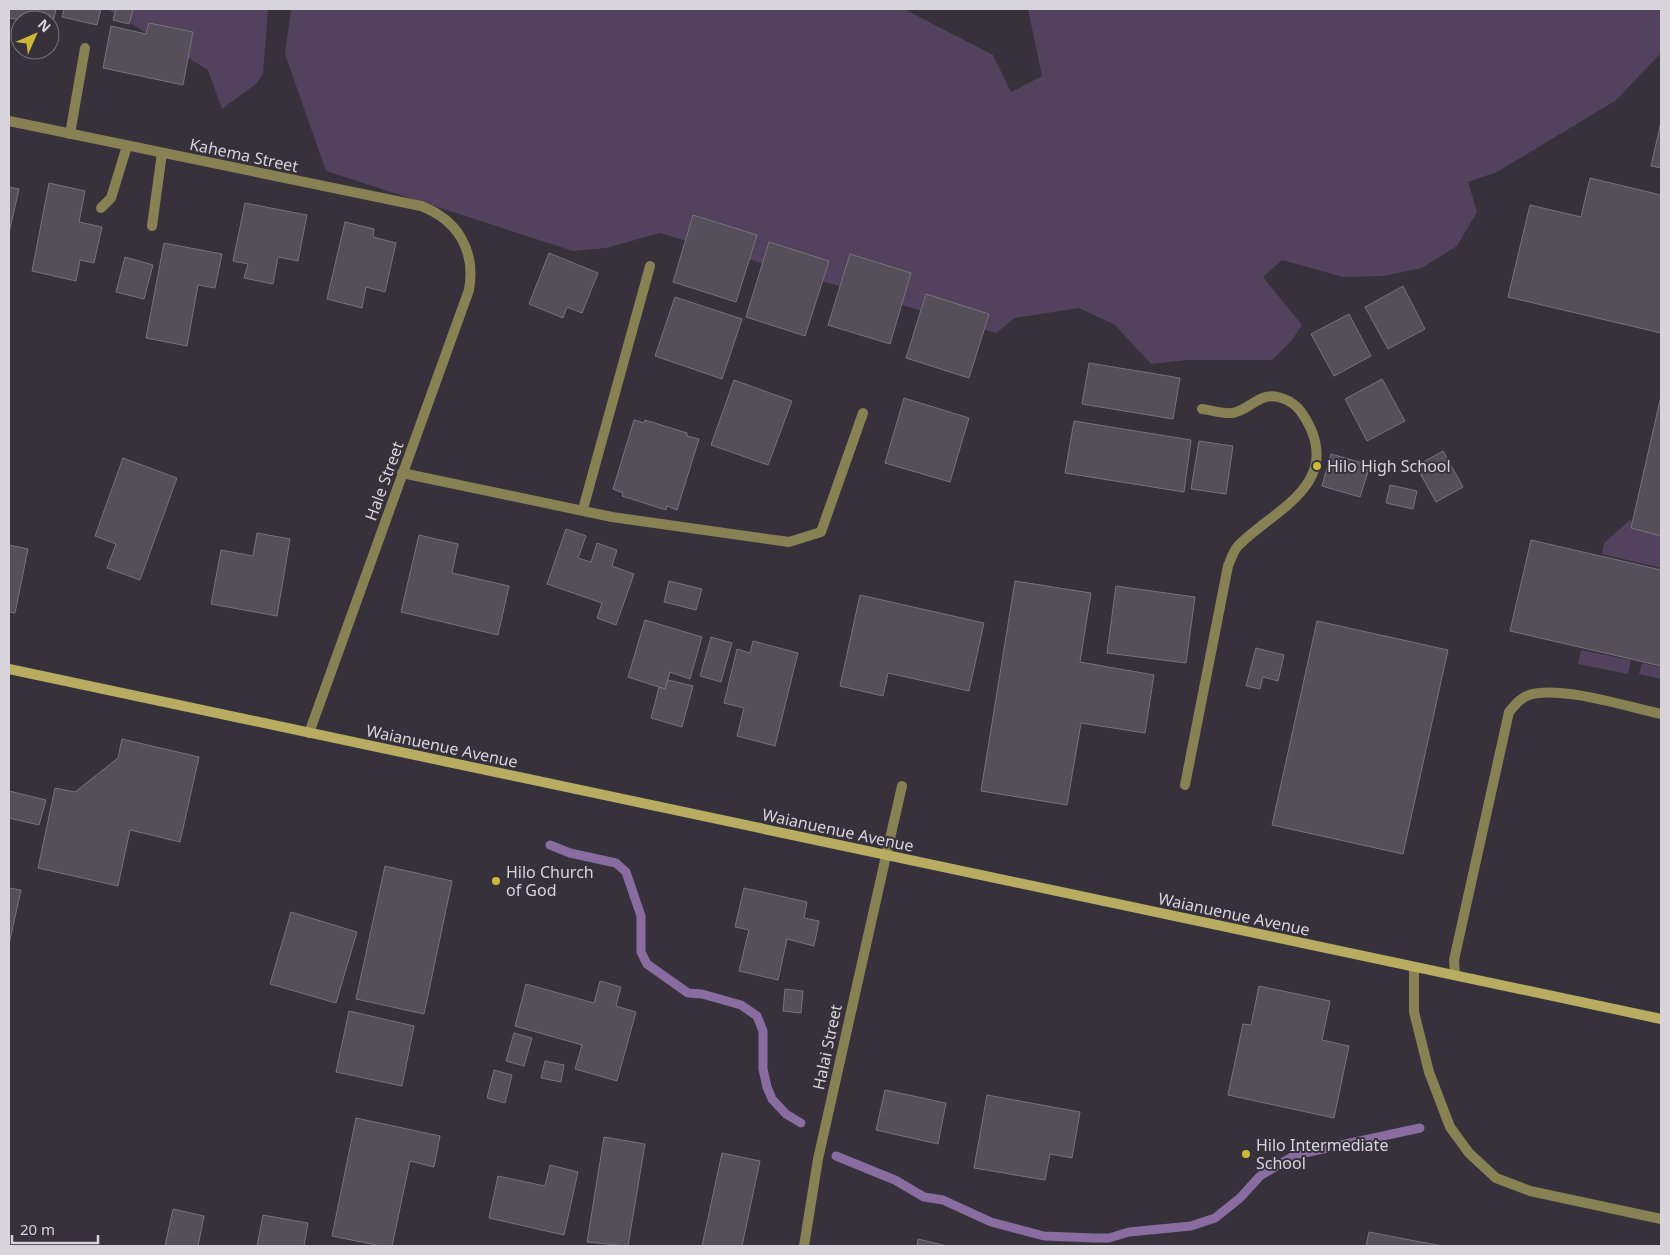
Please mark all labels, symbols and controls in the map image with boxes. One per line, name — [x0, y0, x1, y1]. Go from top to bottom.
north arrow — [10, 10, 60, 60]
text: N — [34, 15, 55, 36]
street label: Kahema Street — [188, 133, 301, 177]
street label: Hale Street — [359, 438, 409, 524]
place label: Hilo High School — [1327, 455, 1451, 477]
marker: Hilo High School — [1311, 460, 1323, 472]
street label: Waianuenue Avenue — [364, 719, 520, 773]
street label: Waianuenue Avenue — [760, 803, 916, 857]
place label: Hilo Church of God — [506, 861, 594, 901]
marker: Hilo Church of God — [490, 875, 502, 887]
street label: Waianuenue Avenue — [1156, 887, 1312, 941]
street label: Halai Street — [807, 1002, 847, 1092]
place label: Hilo Intermediate School — [1256, 1134, 1388, 1174]
marker: Hilo Intermediate School — [1240, 1148, 1252, 1160]
scale bar — [12, 1212, 99, 1244]
text: 20 m — [20, 1219, 55, 1239]

